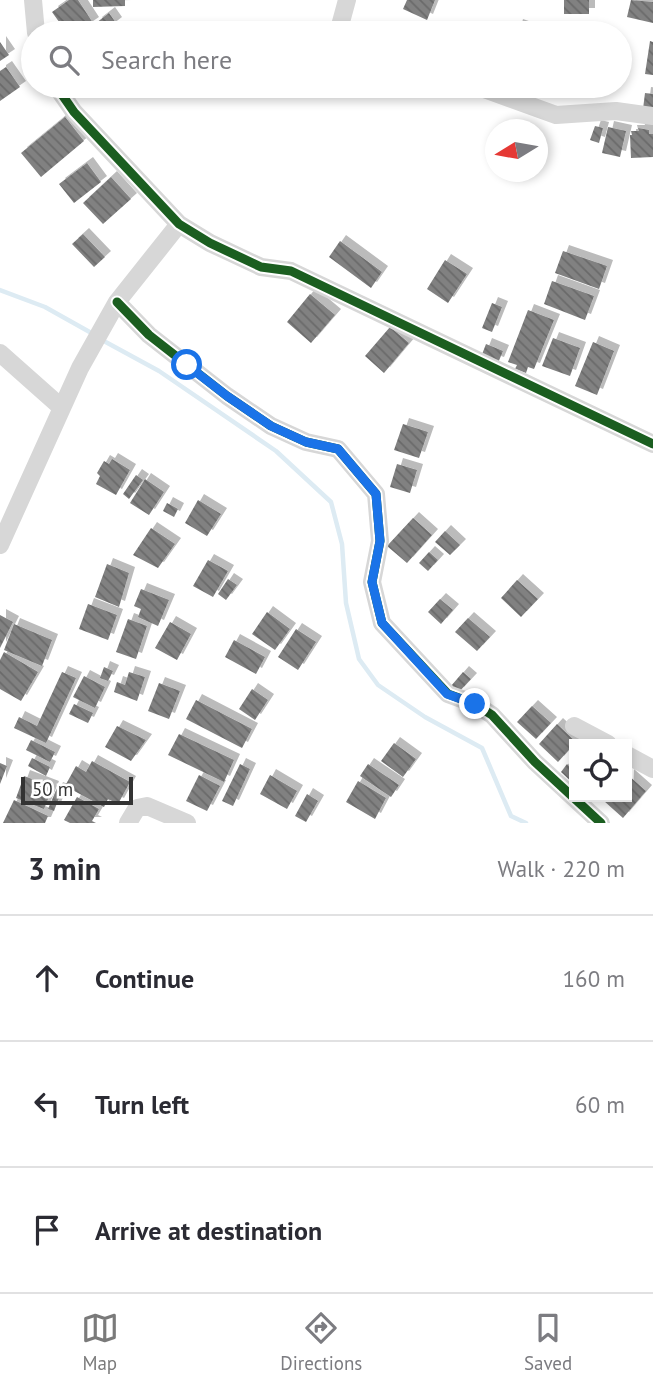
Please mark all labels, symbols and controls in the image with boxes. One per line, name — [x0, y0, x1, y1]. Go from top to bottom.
search box — [21, 21, 632, 98]
icon: search — [45, 41, 83, 79]
text: Search here — [101, 43, 232, 76]
north arrow — [485, 119, 548, 182]
route start — [171, 349, 202, 380]
route end — [459, 688, 490, 719]
map controls — [569, 739, 632, 802]
button: locate — [569, 739, 632, 802]
scale bar — [21, 774, 133, 806]
text: 50 m — [32, 777, 73, 801]
text: 3 min — [28, 849, 101, 888]
text: Walk · 220 m — [498, 854, 625, 883]
icon: ahead — [28, 959, 66, 997]
text: Continue — [95, 962, 194, 995]
text: 160 m — [563, 964, 625, 993]
icon: left — [28, 1085, 66, 1123]
text: Turn left — [95, 1088, 189, 1121]
text: 60 m — [575, 1090, 625, 1119]
icon: arrive — [28, 1211, 66, 1249]
text: Arrive at destination — [95, 1214, 322, 1247]
tab: Map — [81, 1309, 119, 1375]
tab: Directions — [280, 1309, 362, 1375]
tab: Saved — [524, 1309, 572, 1375]

